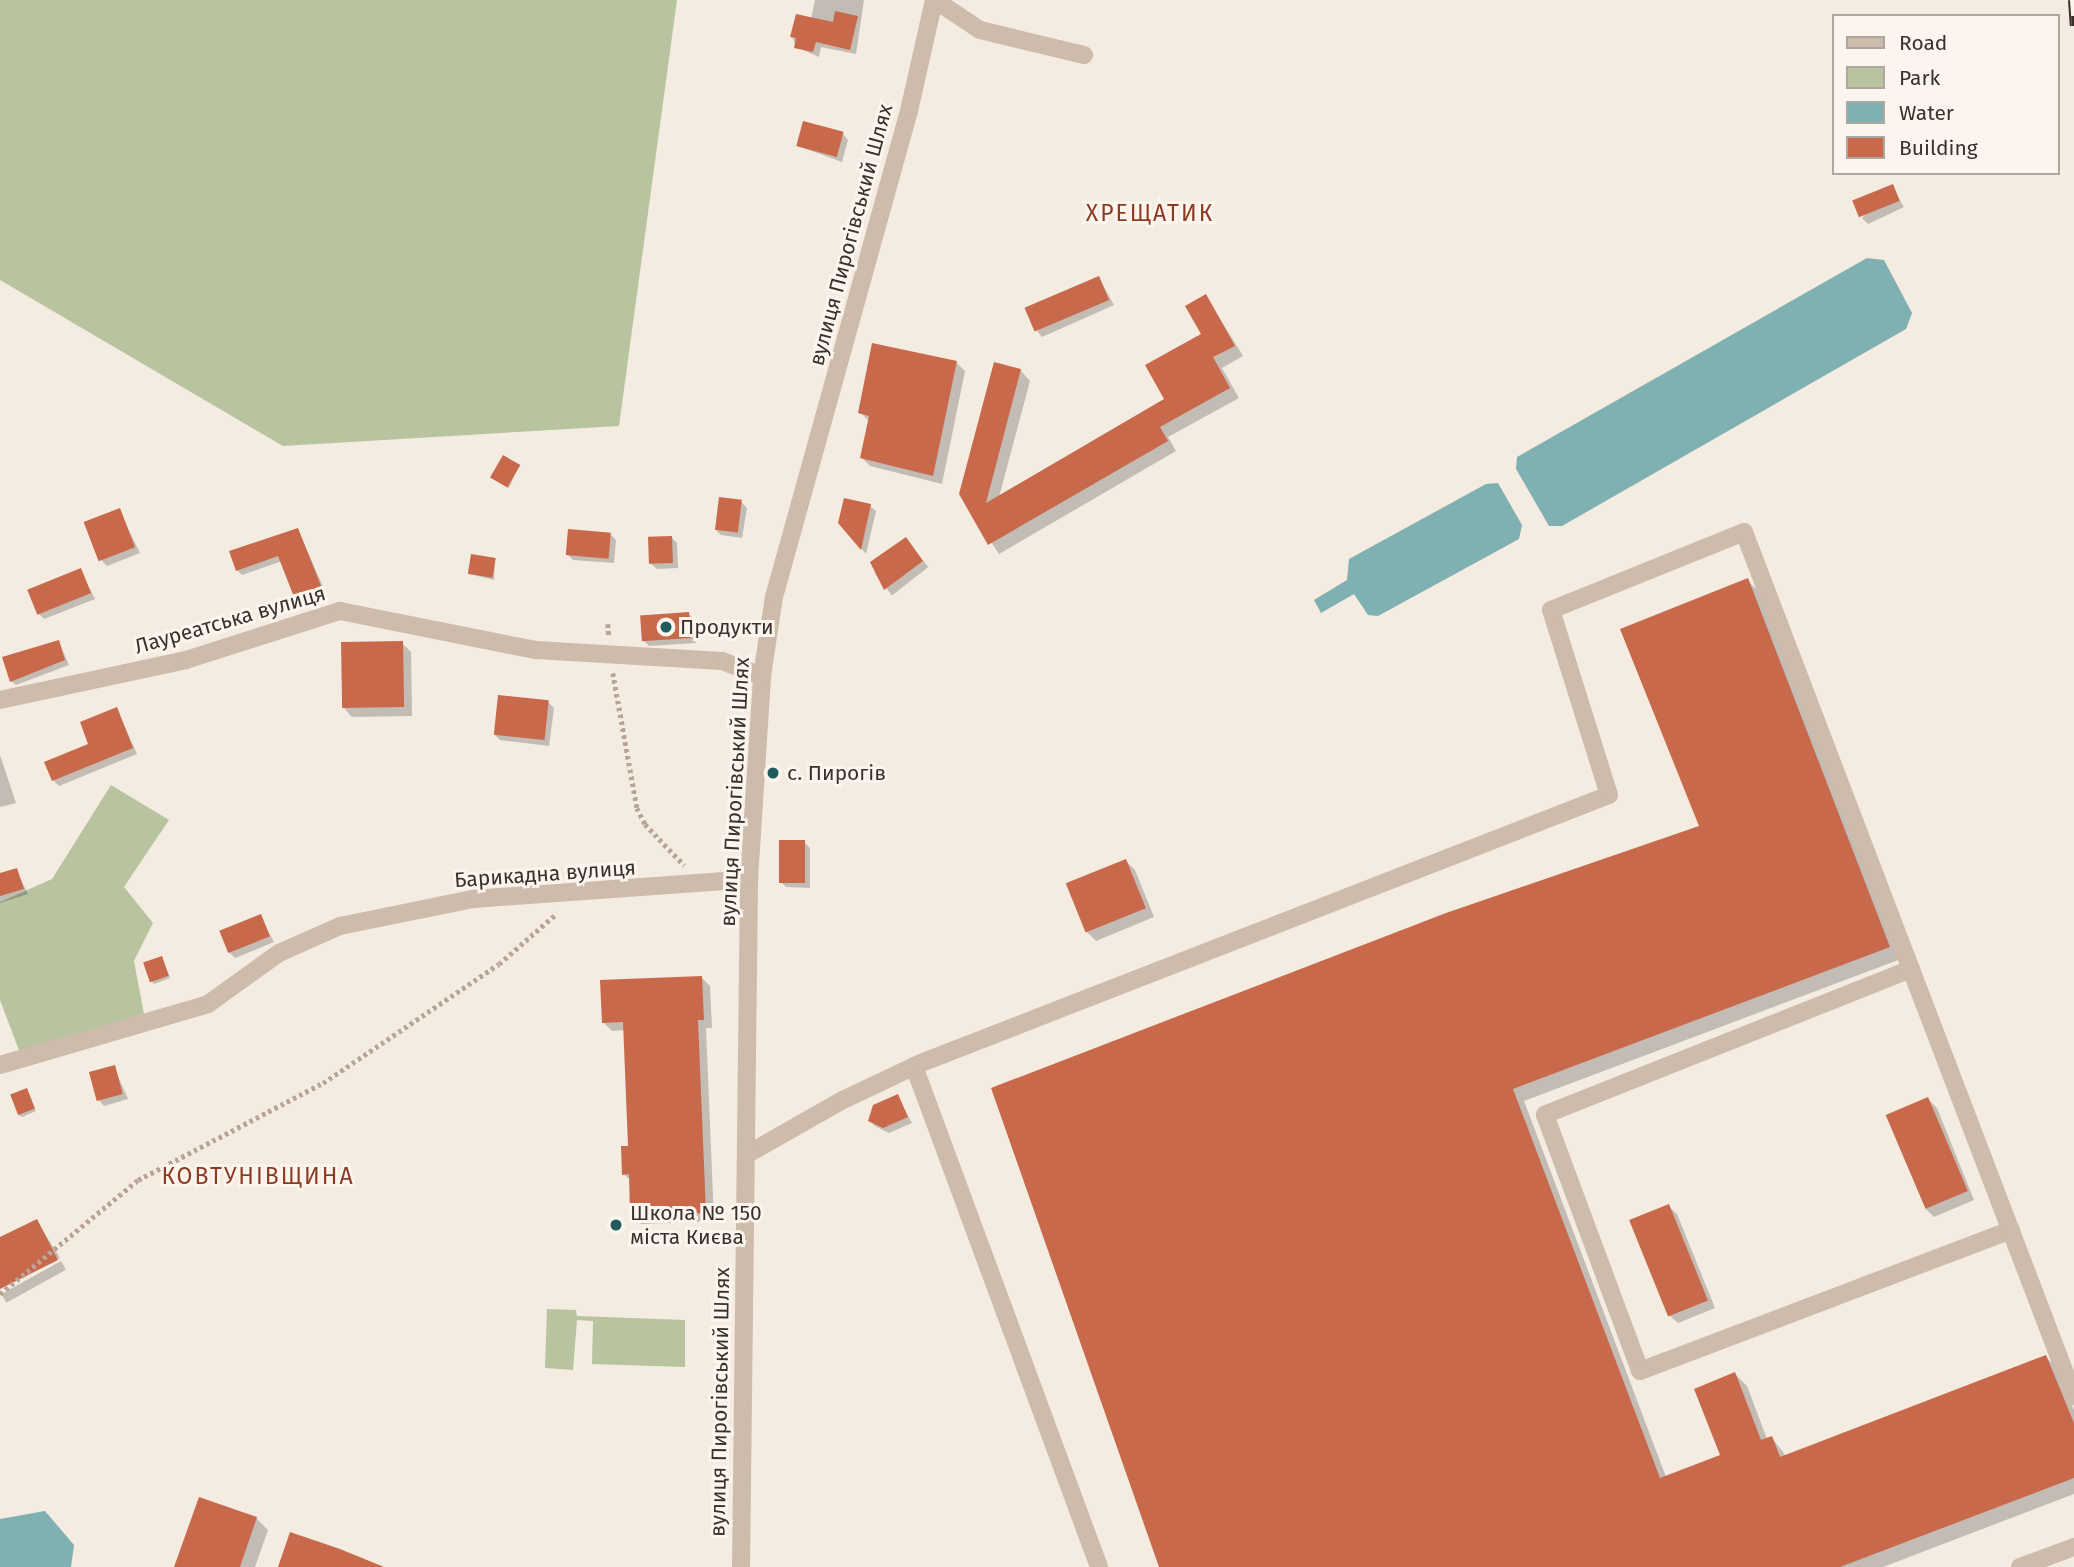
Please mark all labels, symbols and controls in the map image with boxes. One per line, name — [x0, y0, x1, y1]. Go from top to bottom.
legend — [1832, 14, 2060, 175]
text: Road — [1899, 30, 1947, 56]
text: Park — [1899, 65, 1940, 91]
text: Water — [1899, 100, 1954, 126]
street label: вулиця Пирогівський Шлях — [804, 101, 898, 369]
text: Building — [1899, 135, 1978, 161]
district label: ХРЕЩАТИК — [1087, 199, 1213, 227]
street label: Лауреатська вулиця — [132, 581, 328, 659]
place label: Продукти — [680, 614, 774, 640]
marker: Продукти — [658, 619, 674, 635]
street label: вулиця Пирогівський Шлях — [715, 657, 755, 927]
place label: с. Пирогів — [787, 760, 886, 786]
marker: с. Пирогів — [765, 765, 781, 781]
street label: Барикадна вулиця — [453, 855, 637, 893]
district label: КОВТУНІВЩИНА — [163, 1162, 353, 1190]
place label: Школа № 150 міста Києва — [630, 1200, 762, 1250]
marker: Школа № 150 міста Києва — [608, 1217, 624, 1233]
street label: вулиця Пирогівський Шлях — [705, 1267, 735, 1537]

